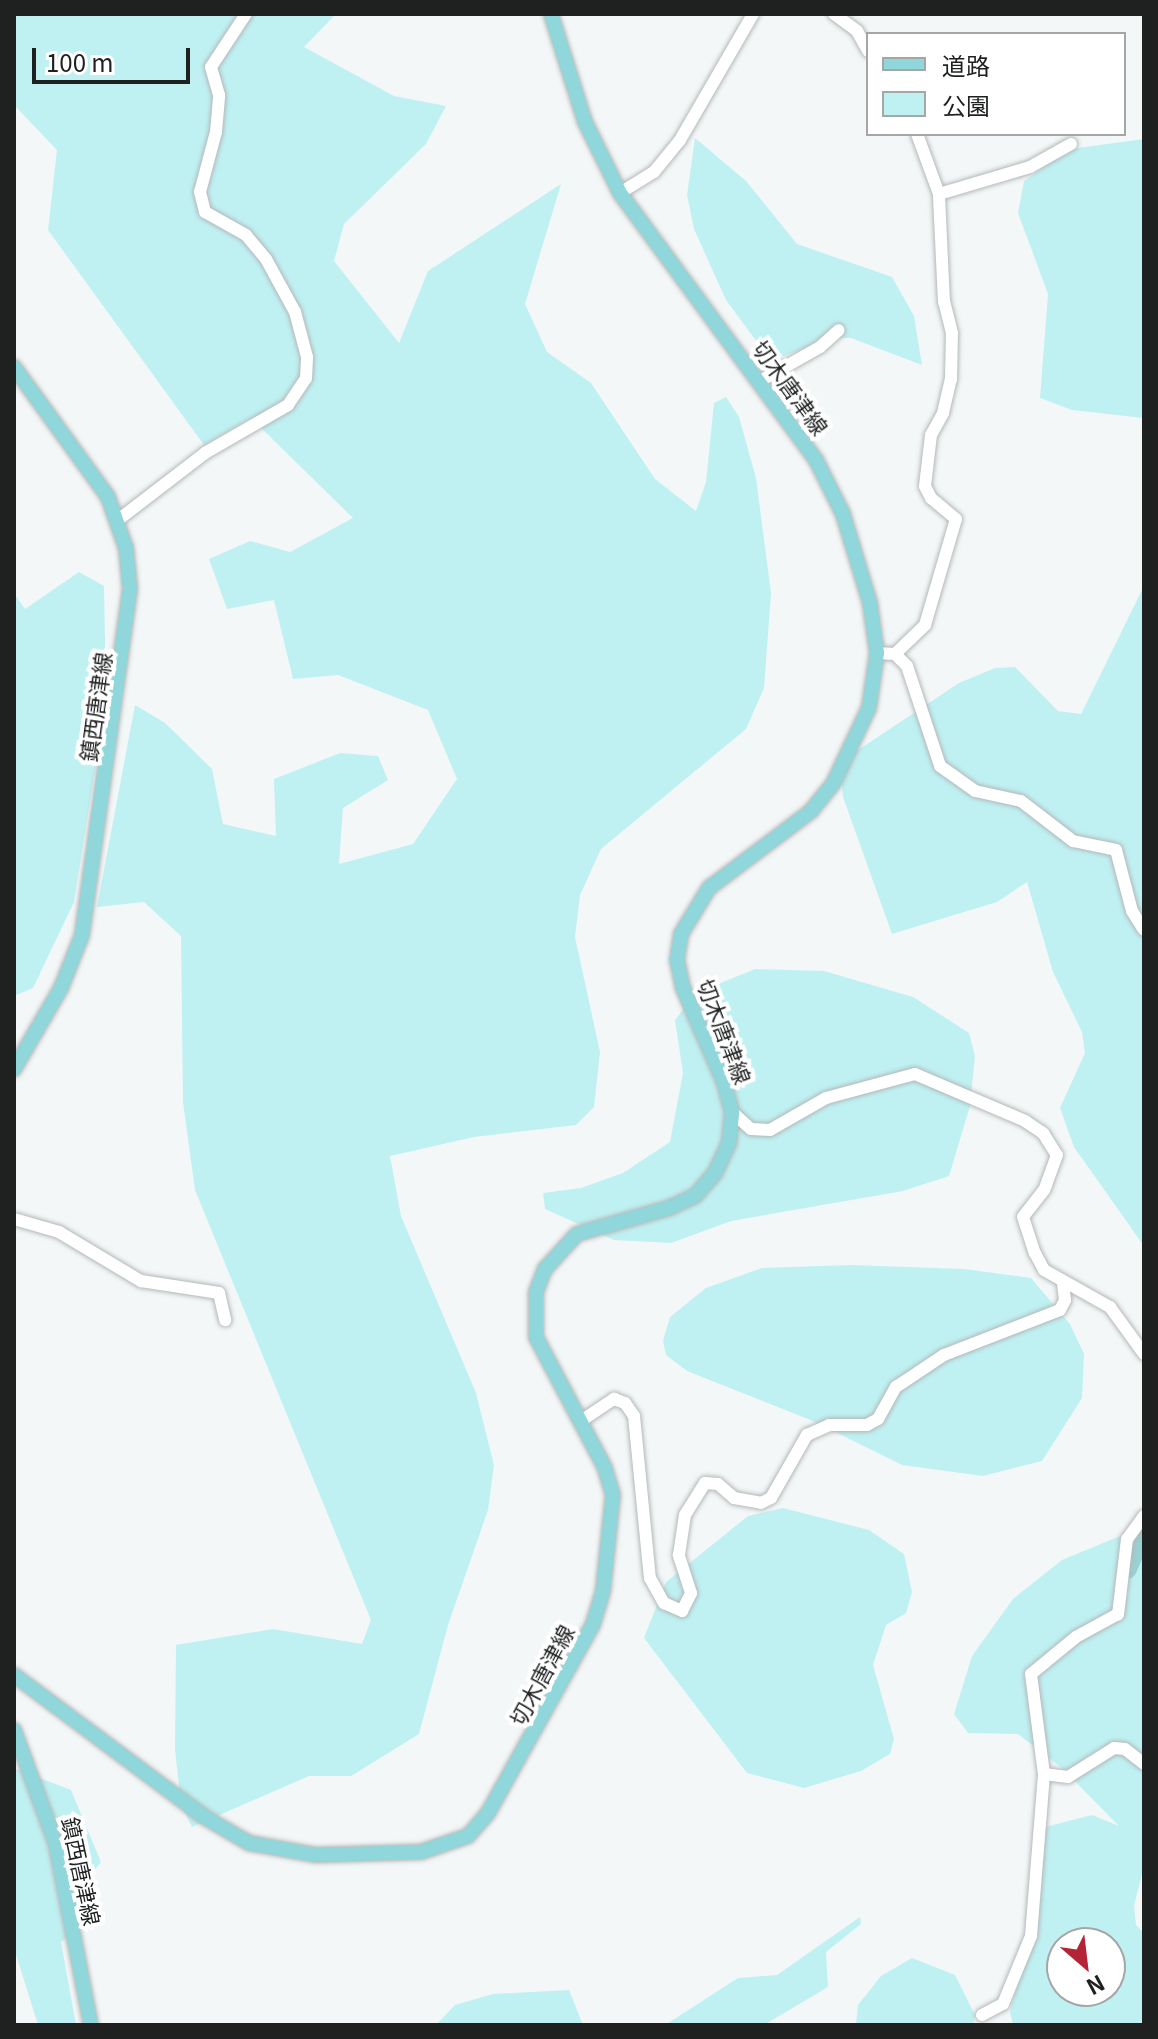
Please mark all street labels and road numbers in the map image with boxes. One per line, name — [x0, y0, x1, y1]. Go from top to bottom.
street label: 切木唐津線 — [748, 335, 834, 439]
street label: 鎮西唐津線 — [74, 651, 116, 763]
street label: 切木唐津線 — [693, 975, 757, 1087]
street label: 切木唐津線 — [504, 1620, 578, 1730]
street label: 鎮西唐津線 — [58, 1814, 106, 1928]

